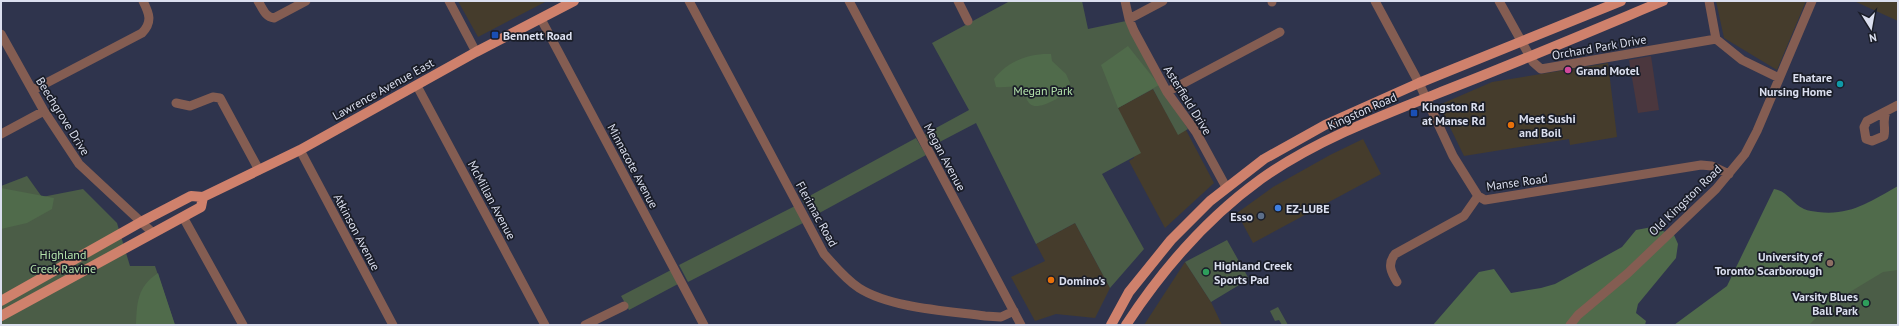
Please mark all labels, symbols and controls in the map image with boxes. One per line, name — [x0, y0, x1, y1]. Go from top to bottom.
north arrow — [1851, 8, 1891, 48]
place label: Bennett Road — [503, 28, 572, 43]
marker: Bennett Road — [490, 30, 500, 40]
text: N — [1868, 30, 1878, 45]
street label: Orchard Park Drive — [1551, 31, 1647, 63]
street label: Lawrence Avenue East — [330, 55, 436, 123]
street label: Asterfield Drive — [1161, 63, 1215, 137]
place label: Grand Motel — [1576, 63, 1640, 78]
marker: Grand Motel — [1563, 65, 1573, 75]
place label: Ehatare Nursing Home — [1759, 70, 1832, 99]
street label: Beechgrove Drive — [33, 74, 93, 158]
marker: Ehatare Nursing Home — [1835, 79, 1845, 89]
park label: Megan Park — [1013, 83, 1073, 98]
street label: Kingston Road — [1325, 89, 1399, 133]
place label: Kingston Rd at Manse Rd — [1422, 99, 1485, 128]
marker: Kingston Rd at Manse Rd — [1409, 108, 1419, 118]
place label: Meet Sushi and Boil — [1519, 111, 1576, 140]
street label: Megan Avenue — [921, 120, 969, 194]
marker: Meet Sushi and Boil — [1506, 120, 1516, 130]
street label: Minnacote Avenue — [604, 121, 662, 211]
street label: McMillan Avenue — [465, 158, 519, 242]
street label: Old Kingston Road — [1645, 161, 1725, 239]
street label: Manse Road — [1485, 170, 1549, 194]
street label: Flerimac Road — [793, 179, 841, 249]
street label: Atkinson Avenue — [330, 191, 384, 273]
place label: EZ-LUBE — [1286, 201, 1329, 216]
marker: EZ-LUBE — [1273, 203, 1283, 213]
place label: Esso — [1230, 209, 1254, 224]
marker: Esso — [1256, 211, 1266, 221]
park label: Highland Creek Ravine — [30, 247, 96, 276]
place label: University of Toronto Scarborough — [1715, 249, 1823, 278]
place label: Highland Creek Sports Pad — [1214, 258, 1292, 287]
marker: University of Toronto Scarborough — [1825, 258, 1835, 268]
marker: Highland Creek Sports Pad — [1201, 267, 1211, 277]
place label: Domino's — [1059, 273, 1105, 288]
marker: Domino's — [1046, 275, 1056, 285]
place label: Varsity Blues Ball Park — [1792, 289, 1858, 318]
marker: Varsity Blues Ball Park — [1861, 298, 1871, 308]

